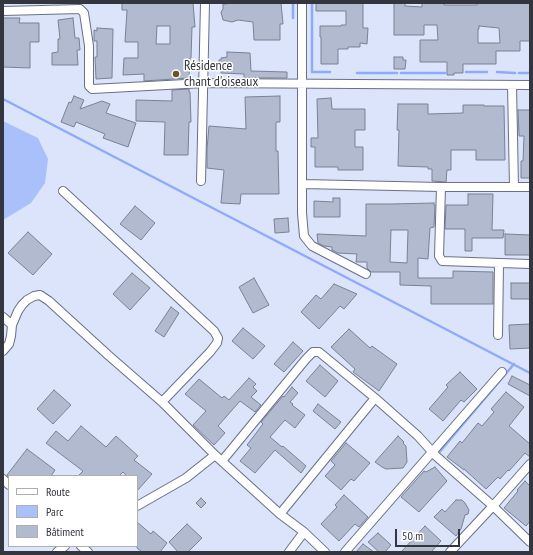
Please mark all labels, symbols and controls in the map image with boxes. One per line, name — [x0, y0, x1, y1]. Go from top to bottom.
place label: Résidence chant d'oiseaux — [184, 58, 258, 90]
marker: Résidence chant d'oiseaux — [171, 69, 181, 79]
legend — [8, 475, 138, 547]
text: Route — [46, 484, 70, 499]
text: Parc — [46, 504, 63, 519]
scale bar — [397, 521, 462, 547]
text: Bâtiment — [46, 524, 84, 539]
text: 50 m — [402, 528, 423, 543]

